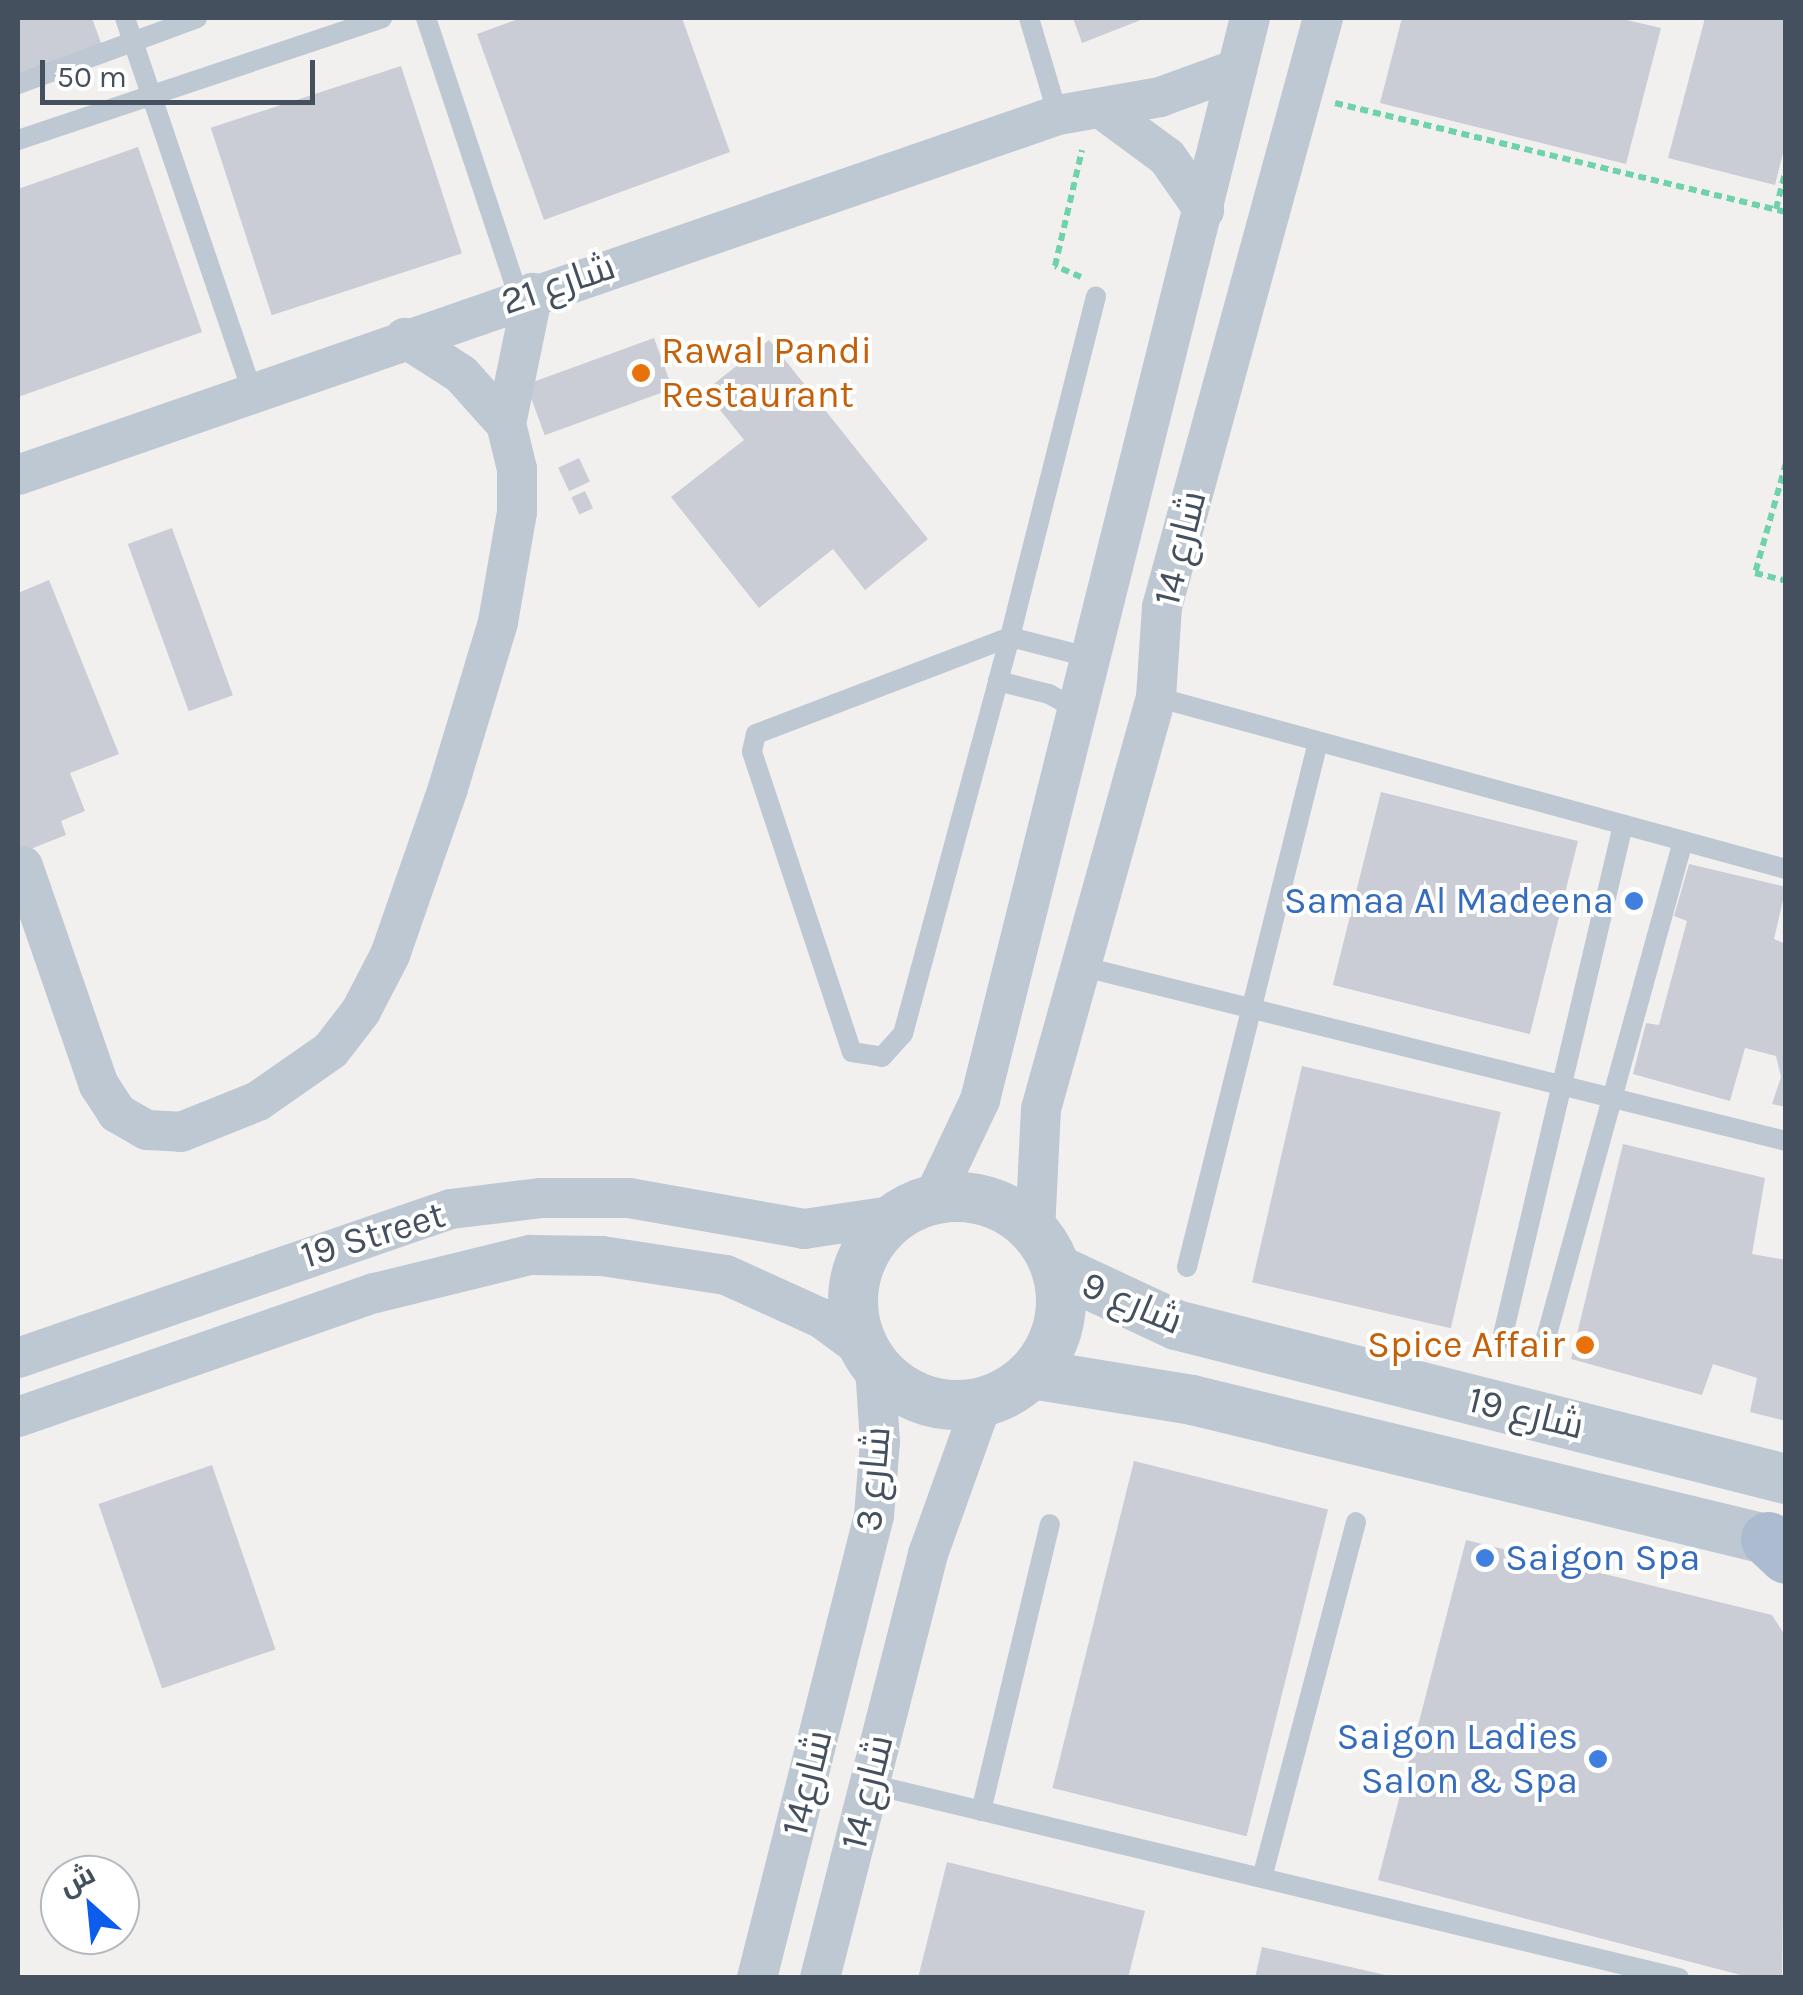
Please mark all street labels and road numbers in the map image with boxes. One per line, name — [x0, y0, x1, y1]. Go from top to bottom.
street label: شارع 21 — [495, 243, 621, 325]
street label: شارع 14 — [1144, 486, 1216, 610]
street label: 19 Street — [296, 1192, 450, 1278]
street label: شارع 9 — [1075, 1262, 1189, 1344]
street label: شارع 19 — [1464, 1377, 1588, 1449]
street label: شارع 3 — [846, 1425, 900, 1533]
street label: شارع14 — [772, 1725, 842, 1841]
street label: شارع 14 — [831, 1730, 903, 1854]

